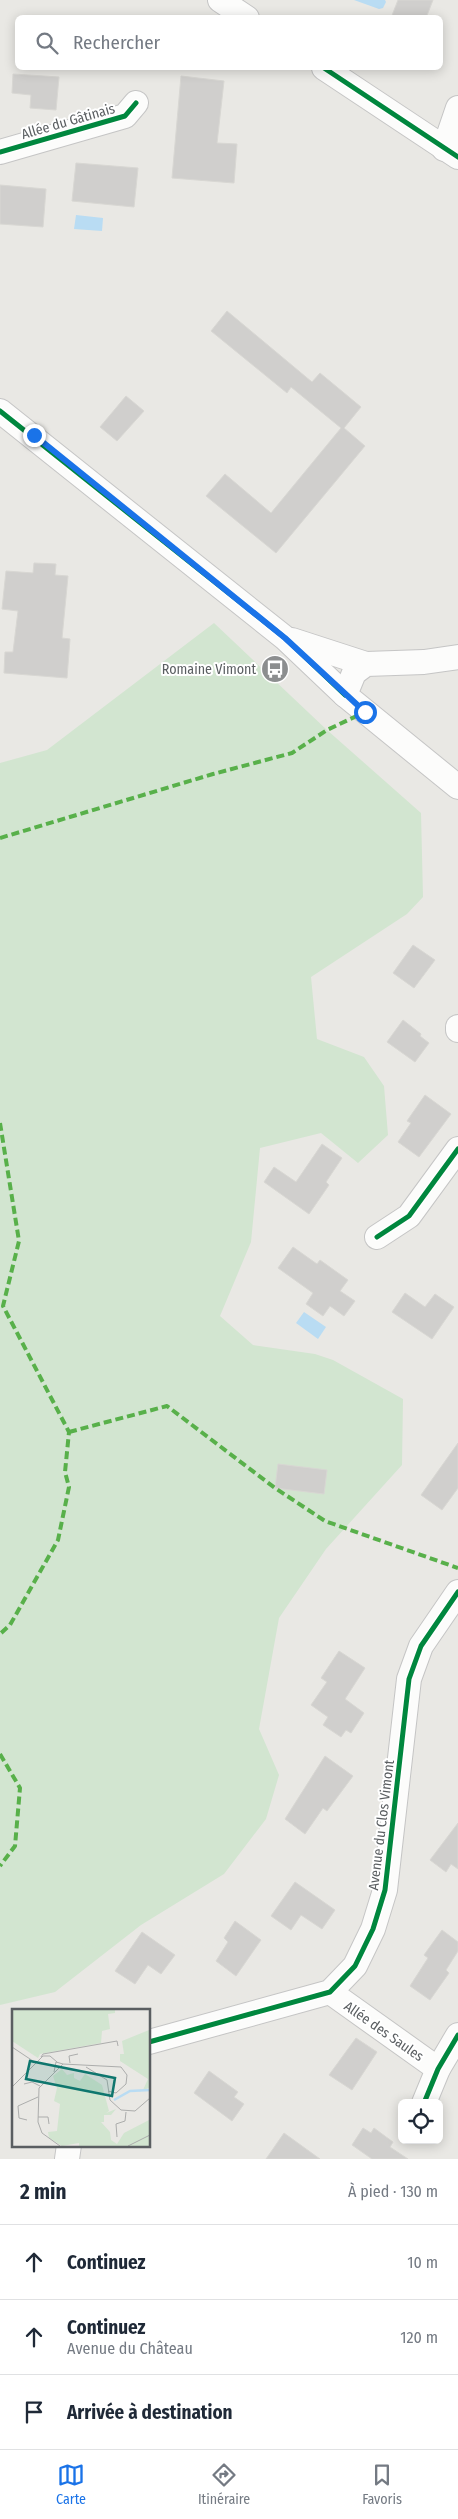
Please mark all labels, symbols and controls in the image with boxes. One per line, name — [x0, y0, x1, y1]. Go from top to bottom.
search box — [15, 15, 443, 70]
icon: search — [33, 29, 61, 57]
text: Rechercher — [73, 31, 160, 54]
street label: Allée du Gâtinais — [19, 100, 117, 143]
route end — [23, 424, 46, 447]
bus stop icon: Romaine Vimont — [260, 654, 290, 684]
place label: Romaine Vimont — [162, 661, 256, 678]
route start — [354, 701, 377, 724]
street label: Avenue du Clos Vimont — [365, 1758, 398, 1891]
street label: Allée des Saules — [341, 1998, 427, 2065]
inset map — [12, 2009, 150, 2146]
map controls — [398, 2099, 443, 2144]
button: locate — [398, 2099, 443, 2144]
text: 2 min — [20, 2179, 67, 2205]
text: À pied · 130 m — [348, 2182, 438, 2201]
icon: ahead — [20, 2248, 48, 2276]
text: Continuez — [67, 2251, 146, 2274]
text: 10 m — [407, 2253, 438, 2272]
text: Continuez — [67, 2316, 146, 2339]
icon: ahead — [20, 2323, 48, 2351]
text: 120 m — [400, 2328, 438, 2347]
text: Avenue du Château — [67, 2339, 193, 2358]
icon: arrive — [20, 2398, 48, 2426]
text: Arrivée à destination — [67, 2401, 233, 2424]
tab: Carte — [56, 2461, 86, 2508]
tab: Itinéraire — [198, 2461, 250, 2508]
tab: Favoris — [362, 2461, 402, 2508]

